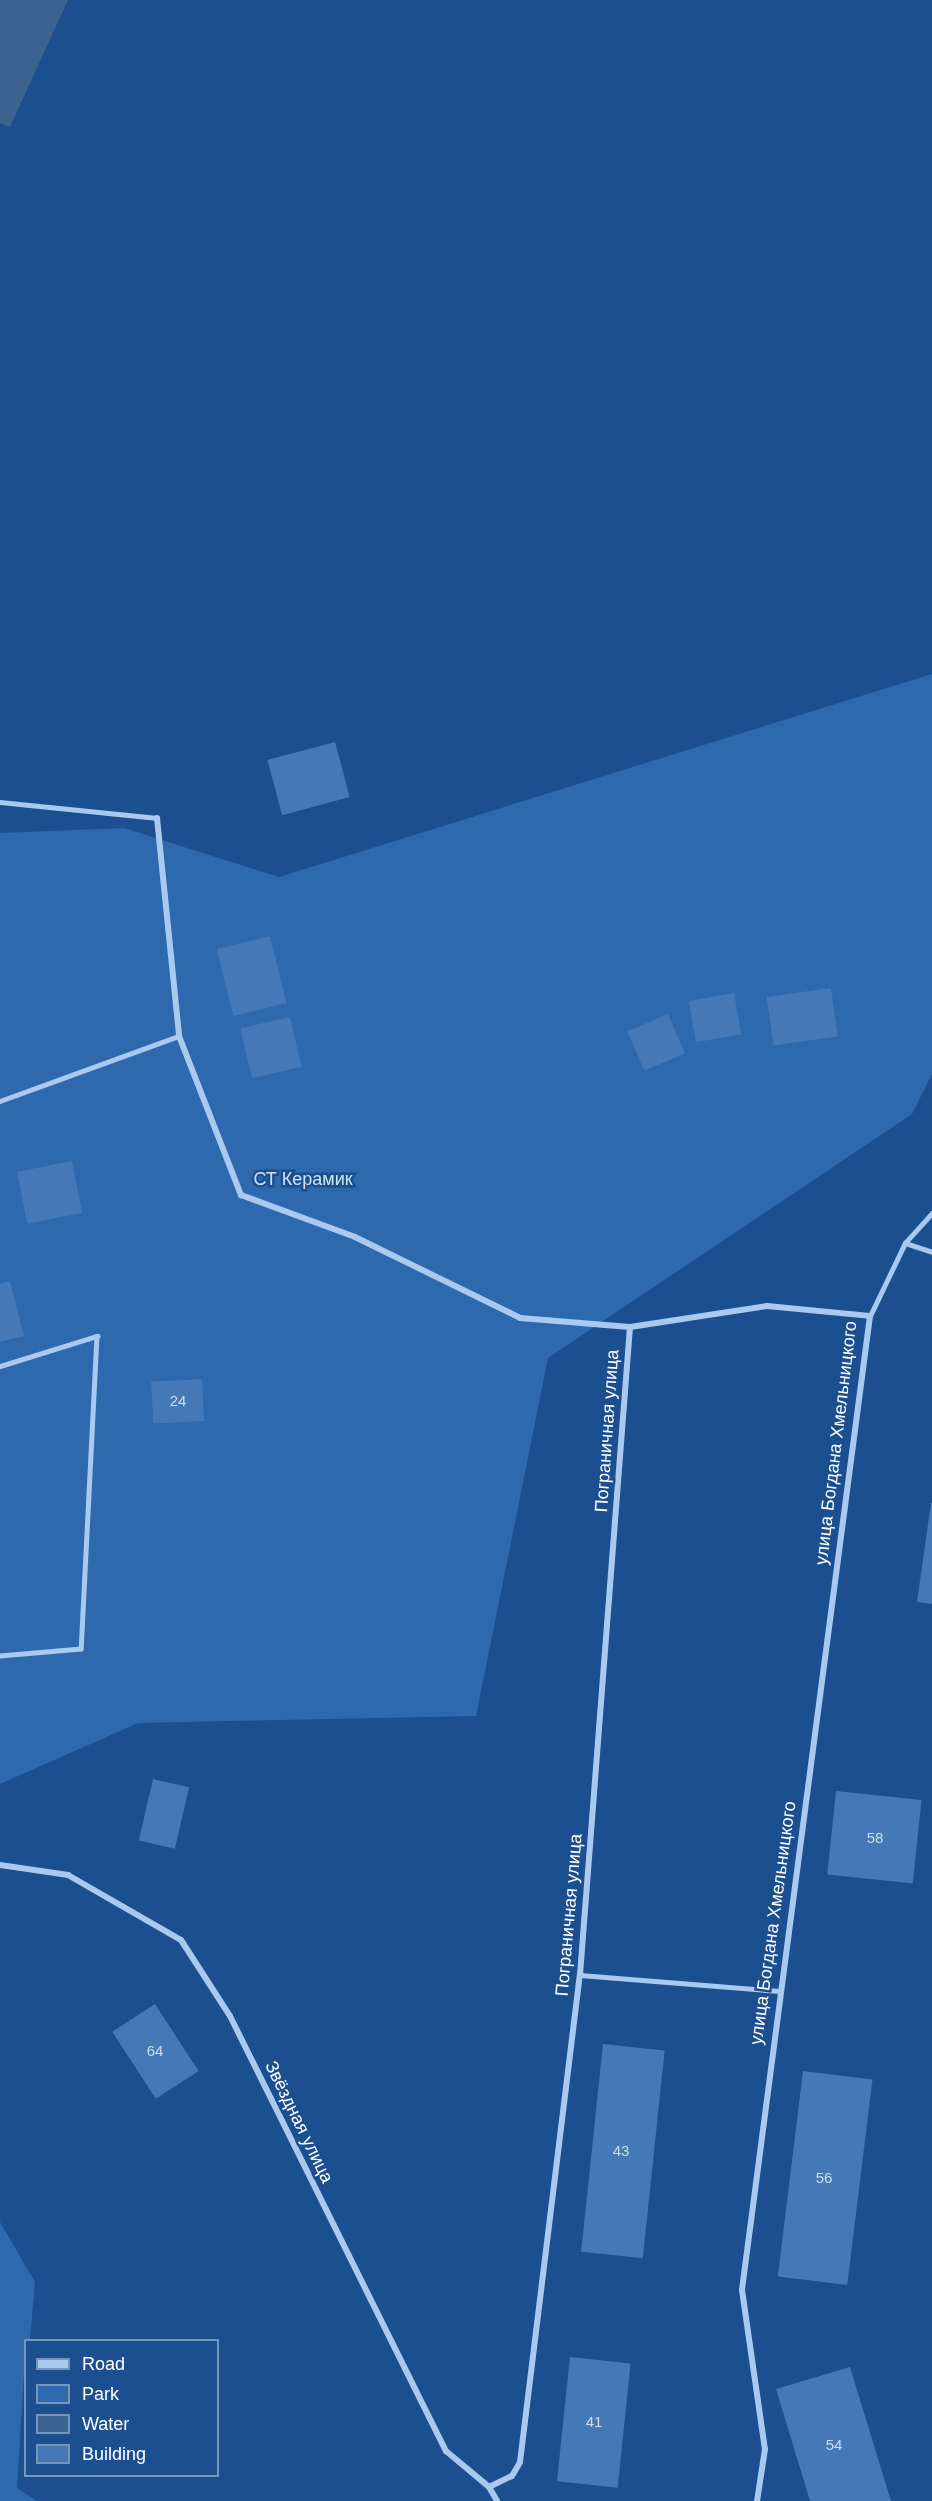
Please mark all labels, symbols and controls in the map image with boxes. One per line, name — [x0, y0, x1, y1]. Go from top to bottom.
park label: СТ Керамик — [253, 1168, 353, 1190]
street label: улица Богдана Хмельницкого — [810, 1320, 862, 1566]
street label: Пограничная улица — [591, 1349, 623, 1513]
house number: 24 — [170, 1392, 186, 1410]
street label: улица Богдана Хмельницкого — [745, 1800, 801, 2046]
house number: 58 — [867, 1829, 883, 1847]
street label: Пограничная улица — [551, 1833, 587, 1997]
house number: 64 — [147, 2042, 163, 2060]
street label: Звёздная улица — [260, 2058, 338, 2186]
house number: 43 — [613, 2142, 629, 2160]
house number: 56 — [816, 2169, 832, 2187]
legend — [24, 2339, 219, 2477]
text: Road — [82, 2354, 125, 2374]
text: Park — [82, 2384, 119, 2404]
house number: 41 — [586, 2413, 602, 2431]
text: Water — [82, 2414, 129, 2434]
house number: 54 — [826, 2436, 842, 2454]
text: Building — [82, 2444, 146, 2464]

